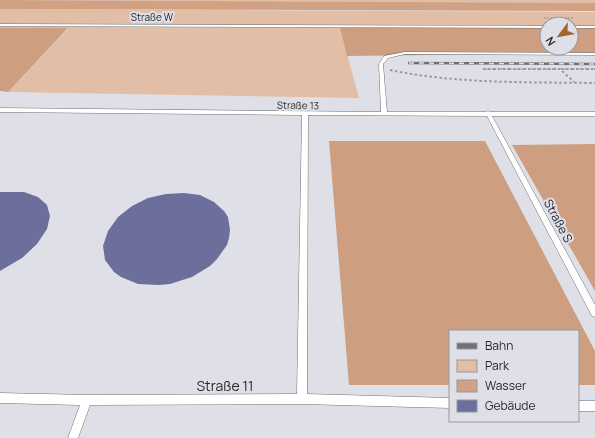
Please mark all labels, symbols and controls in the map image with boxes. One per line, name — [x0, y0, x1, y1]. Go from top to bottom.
street label: Straße W — [131, 10, 174, 24]
north arrow — [539, 16, 579, 56]
text: N — [542, 34, 559, 49]
street label: Straße 13 — [277, 98, 319, 112]
street label: Straße S — [540, 196, 577, 245]
legend — [449, 330, 579, 422]
text: Bahn — [485, 337, 513, 354]
text: Park — [485, 357, 510, 374]
street label: Straße 11 — [196, 376, 254, 395]
text: Wasser — [485, 377, 527, 394]
text: Gebäude — [485, 397, 536, 414]

